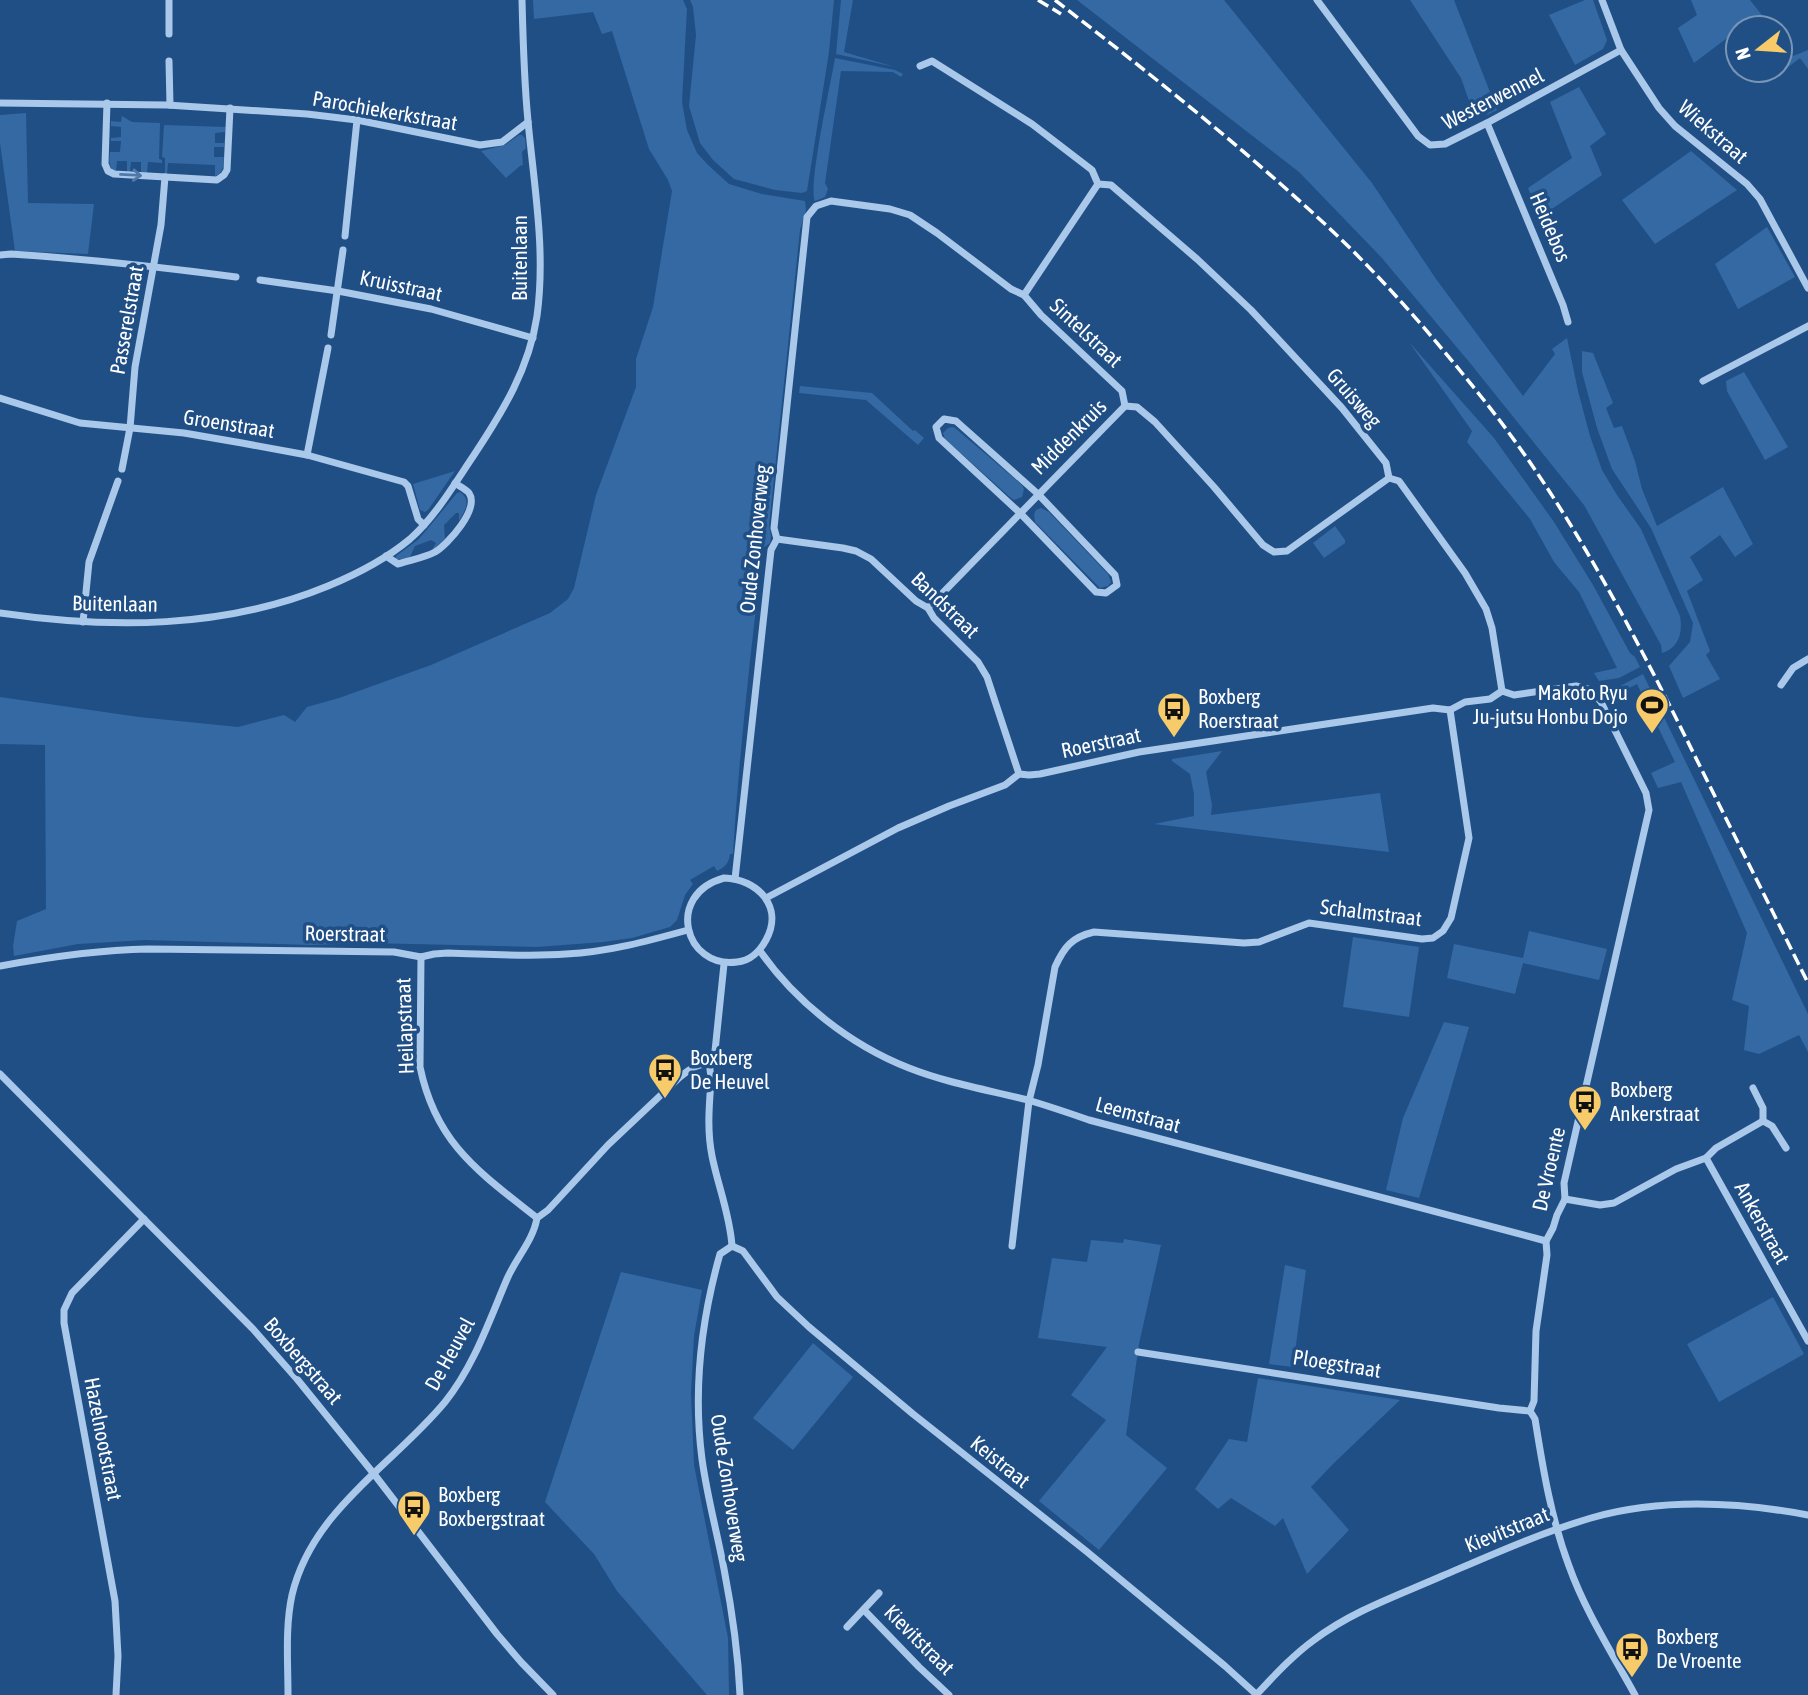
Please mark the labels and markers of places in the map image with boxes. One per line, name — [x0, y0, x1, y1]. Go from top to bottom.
place label: Makoto Ryu Ju-jutsu Honbu Dojo — [1473, 680, 1628, 728]
place label: Boxberg Roerstraat — [1198, 684, 1279, 732]
sports icon: Makoto Ryu Ju-jutsu Honbu Dojo — [1633, 686, 1671, 735]
bus stop icon: Boxberg Roerstraat — [1155, 690, 1193, 739]
place label: Boxberg De Heuvel — [690, 1045, 770, 1093]
bus stop icon: Boxberg De Heuvel — [646, 1051, 684, 1100]
place label: Boxberg Ankerstraat — [1610, 1077, 1700, 1125]
bus stop icon: Boxberg Ankerstraat — [1566, 1083, 1604, 1132]
place label: Boxberg Boxbergstraat — [438, 1482, 545, 1530]
bus stop icon: Boxberg Boxbergstraat — [395, 1488, 433, 1537]
place label: Boxberg De Vroente — [1656, 1624, 1742, 1672]
bus stop icon: Boxberg De Vroente — [1613, 1630, 1651, 1679]

